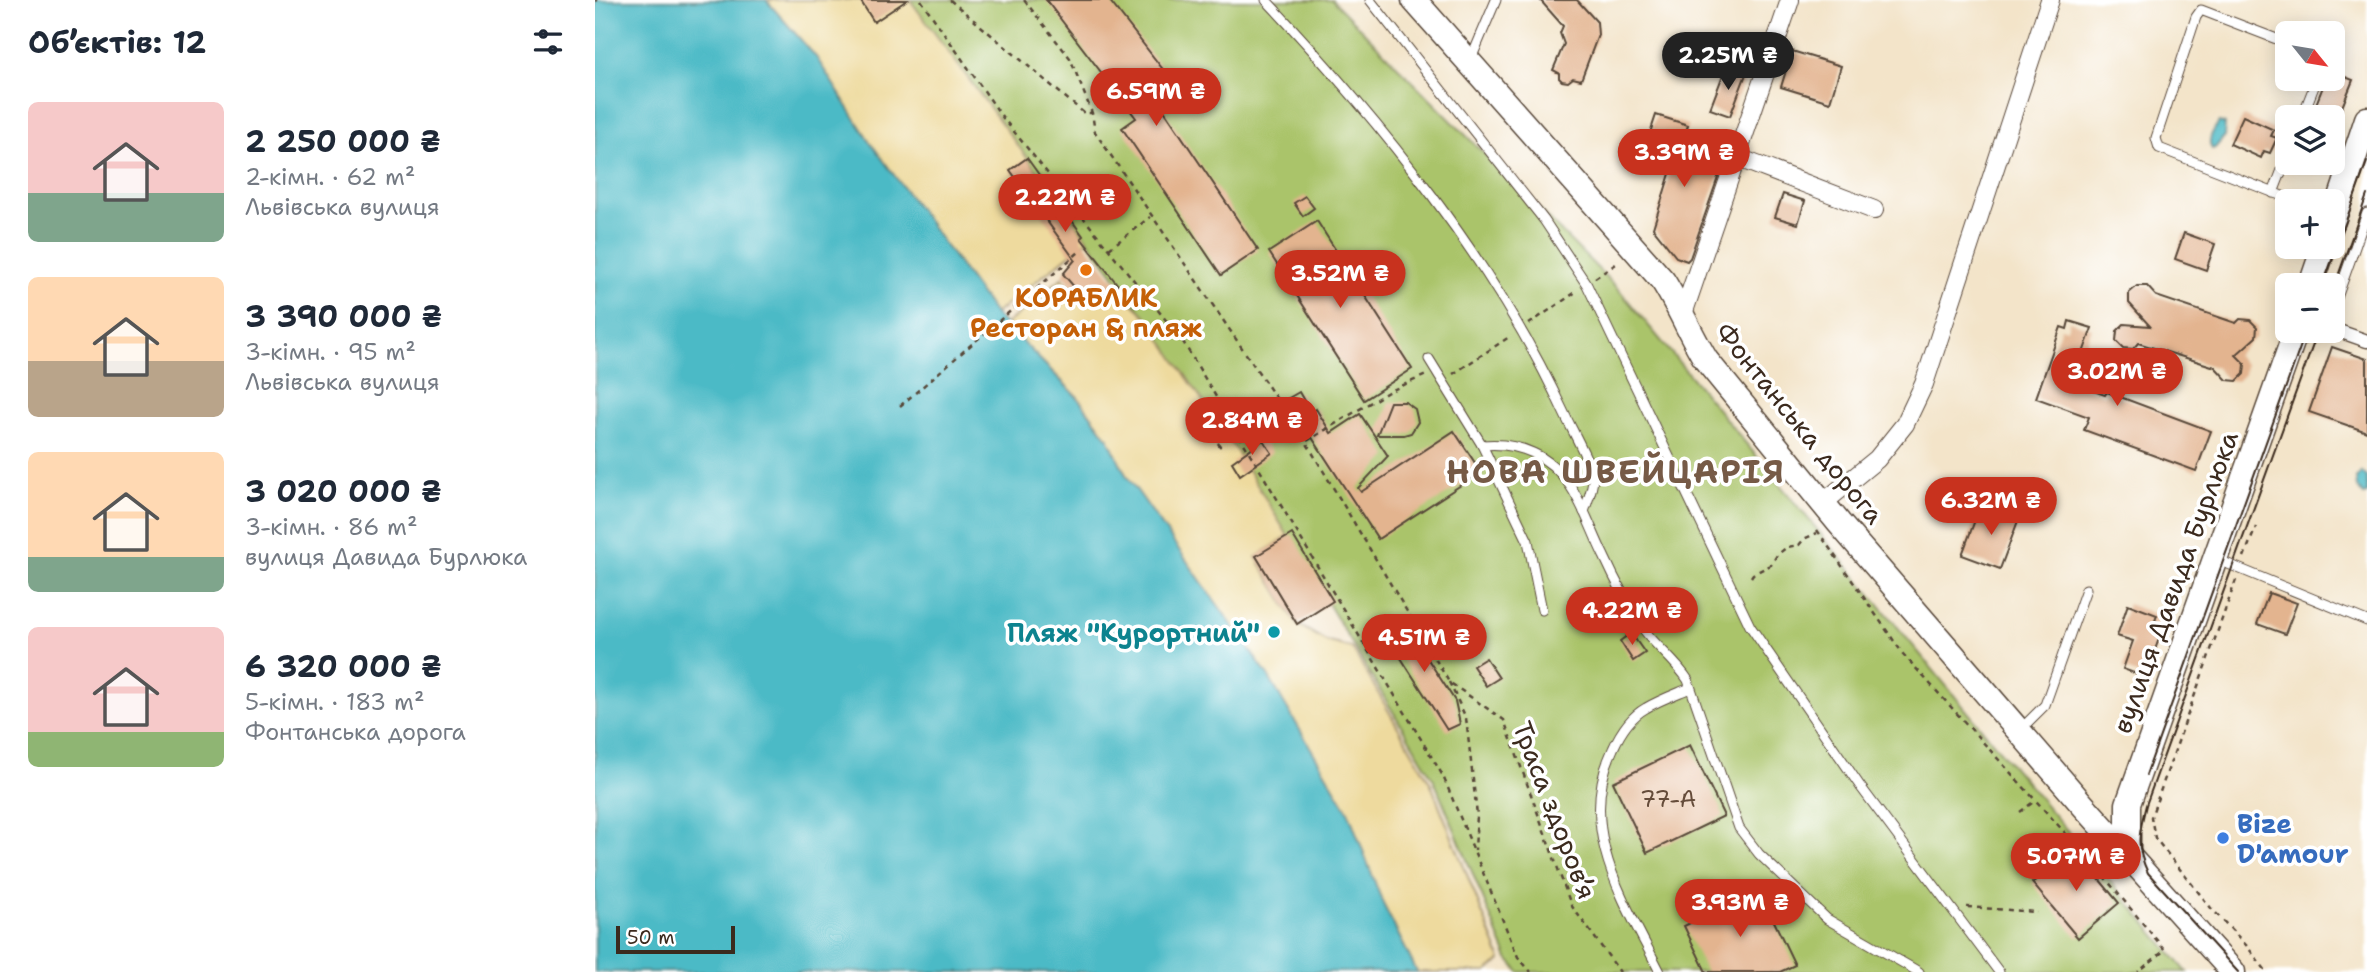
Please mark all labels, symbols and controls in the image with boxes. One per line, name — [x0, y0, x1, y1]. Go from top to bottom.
north arrow — [2275, 21, 2345, 91]
map controls — [2275, 21, 2345, 343]
text: Об’єктів: 12 — [28, 22, 206, 63]
icon: filters — [529, 23, 567, 61]
pin: 2.25M ₴ — [1663, 32, 1793, 92]
text: 2.25M ₴ — [1678, 40, 1778, 70]
pin: 6.59M ₴ — [1091, 68, 1221, 128]
text: 6.59M ₴ — [1106, 76, 1206, 106]
button: layers — [2275, 105, 2345, 175]
text: 2 250 000 ₴ — [245, 121, 441, 162]
icon: home — [84, 130, 168, 214]
pin: 3.39M ₴ — [1619, 130, 1749, 189]
text: 3.39M ₴ — [1634, 137, 1734, 167]
text: 2-кімн. · 62 m² — [245, 162, 415, 192]
pin: 2.22M ₴ — [1000, 174, 1130, 234]
text: 2.22M ₴ — [1014, 182, 1116, 212]
button: + — [2275, 189, 2345, 259]
text: Львівська вулиця — [245, 192, 440, 222]
pin: 3.52M ₴ — [1275, 250, 1405, 310]
text: 3.52M ₴ — [1291, 258, 1389, 288]
marker: КОРАБЛИК Ресторан & пляж — [1078, 262, 1094, 278]
button: − — [2275, 273, 2345, 343]
place label: КОРАБЛИК Ресторан & пляж — [970, 280, 1202, 345]
text: 3 390 000 ₴ — [245, 296, 442, 337]
icon: home — [84, 305, 168, 389]
street label: Фонтанська дорога — [1708, 315, 1892, 531]
text: 3-кімн. · 95 m² — [245, 337, 416, 367]
pin: 3.02M ₴ — [2052, 348, 2182, 408]
text: 3.02M ₴ — [2067, 356, 2167, 386]
text: Львівська вулиця — [245, 367, 440, 397]
pin: 2.84M ₴ — [1187, 398, 1317, 457]
text: 2.84M ₴ — [1201, 405, 1303, 435]
street label: вулиця Давида Бурлюка — [2104, 426, 2246, 738]
district label: НОВА ШВЕЙЦАРІЯ — [1446, 449, 1786, 494]
text: 3 020 000 ₴ — [245, 471, 442, 512]
pin: 6.32M ₴ — [1926, 477, 2056, 537]
icon: home — [84, 480, 168, 564]
text: 6.32M ₴ — [1941, 485, 2041, 515]
text: 3-кімн. · 86 m² — [245, 512, 418, 542]
text: вулиця Давида Бурлюка — [245, 542, 527, 572]
pin: 4.22M ₴ — [1567, 588, 1697, 647]
text: 4.22M ₴ — [1582, 595, 1682, 625]
pin: 4.51M ₴ — [1359, 614, 1489, 674]
place label: Пляж "Курортний" — [1007, 615, 1260, 650]
text: 4.51M ₴ — [1378, 622, 1470, 652]
marker: Пляж "Курортний" — [1266, 624, 1282, 640]
text: 6 320 000 ₴ — [245, 646, 442, 687]
icon: home — [84, 655, 168, 739]
text: 5-кімн. · 183 m² — [245, 687, 424, 717]
street label: Траса здоров’я — [1505, 716, 1605, 904]
text: Фонтанська дорога — [245, 717, 466, 747]
house number: 77-А — [1640, 784, 1696, 814]
place label: Bize D'amour — [2237, 806, 2349, 871]
marker: Bize D'amour — [2215, 830, 2231, 846]
pin: 5.07M ₴ — [2011, 834, 2141, 893]
text: 5.07M ₴ — [2027, 841, 2125, 871]
pin: 3.93M ₴ — [1675, 880, 1805, 939]
text: 3.93M ₴ — [1691, 887, 1789, 917]
scale bar — [616, 923, 735, 955]
text: 50 m — [627, 925, 675, 950]

